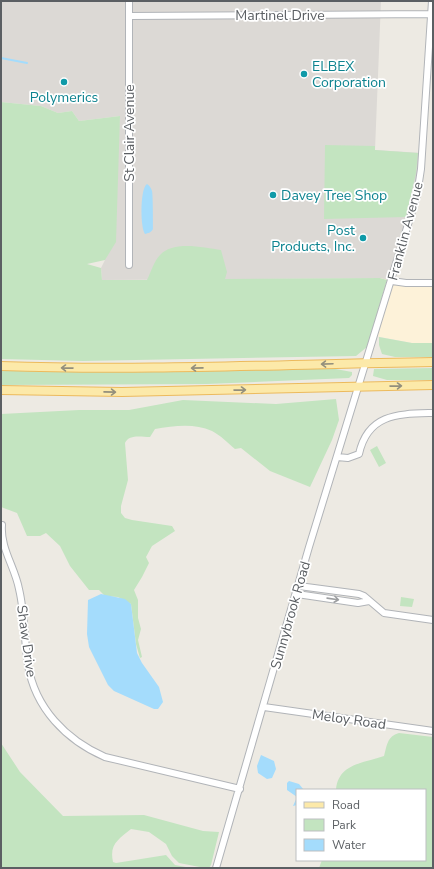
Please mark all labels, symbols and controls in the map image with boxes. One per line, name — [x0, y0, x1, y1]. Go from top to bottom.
street label: Martinel Drive — [235, 6, 325, 25]
place label: ELBEX Corporation — [312, 57, 386, 92]
marker: ELBEX Corporation — [299, 69, 309, 79]
marker: Polymerics — [59, 77, 69, 87]
street label: St Clair Avenue — [120, 84, 139, 182]
place label: Polymerics — [30, 88, 98, 107]
street label: Franklin Avenue — [383, 180, 428, 283]
place label: Davey Tree Shop — [281, 186, 387, 205]
marker: Davey Tree Shop — [268, 190, 278, 200]
place label: Post Products, Inc. — [271, 221, 355, 256]
marker: Post Products, Inc. — [358, 233, 368, 243]
one-way arrow — [321, 360, 334, 367]
one-way arrow — [61, 364, 74, 372]
one-way arrow — [191, 364, 204, 371]
one-way arrow — [389, 382, 402, 390]
one-way arrow — [233, 386, 246, 393]
one-way arrow — [103, 388, 116, 396]
street label: Sunnybrook Road — [266, 559, 315, 671]
one-way arrow — [326, 595, 339, 603]
street label: Shaw Drive — [12, 604, 41, 678]
street label: Meloy Road — [311, 705, 387, 734]
legend — [296, 789, 426, 861]
text: Road — [332, 797, 360, 813]
text: Park — [332, 817, 357, 833]
text: Water — [332, 837, 366, 853]

